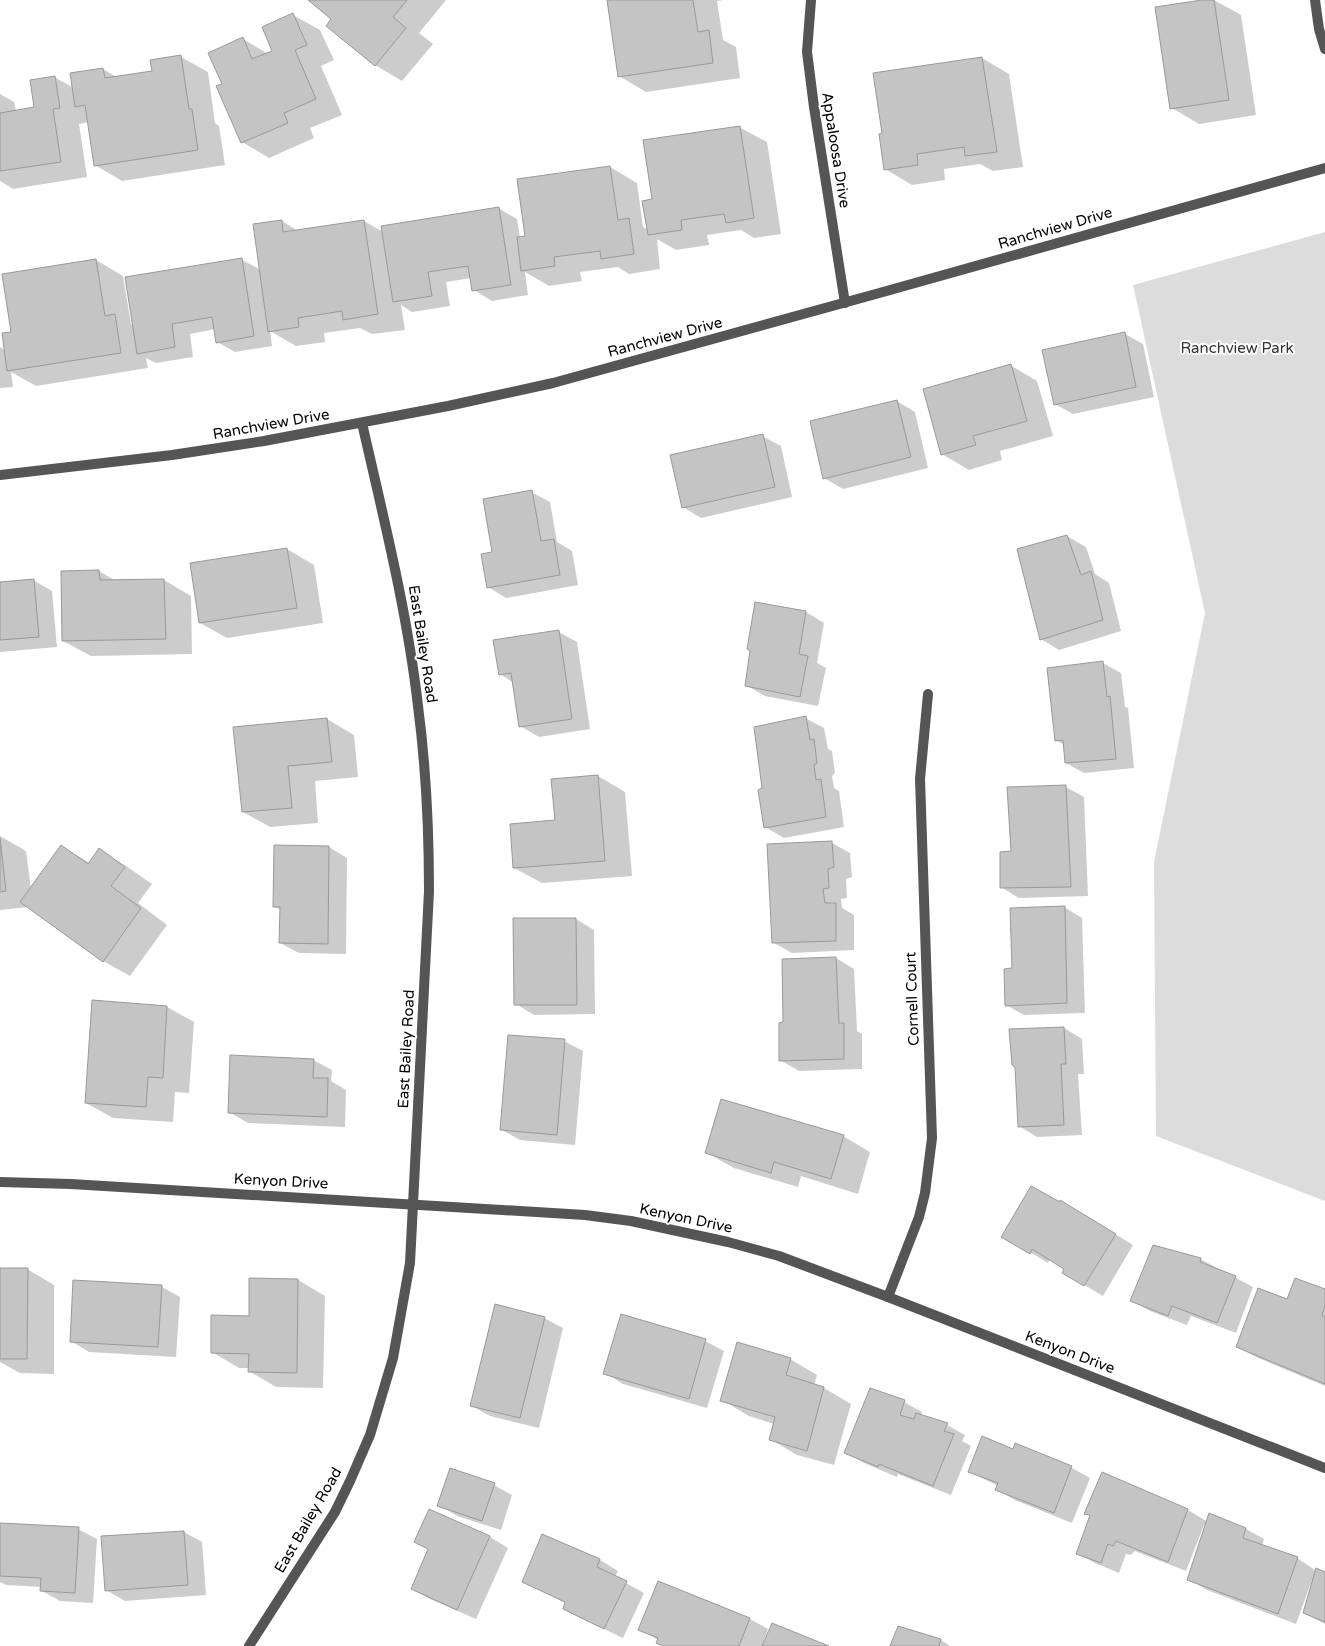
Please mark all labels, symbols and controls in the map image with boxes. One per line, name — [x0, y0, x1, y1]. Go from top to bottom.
street label: Appaloosa Drive — [818, 91, 854, 209]
street label: Ranchview Drive — [996, 203, 1114, 253]
street label: Ranchview Drive — [606, 313, 724, 361]
park label: Ranchview Park — [1180, 339, 1294, 357]
street label: Ranchview Drive — [211, 405, 331, 443]
street label: East Bailey Road — [405, 584, 441, 704]
street label: Cornell Court — [901, 951, 923, 1046]
street label: East Bailey Road — [394, 989, 418, 1109]
street label: Kenyon Drive — [233, 1170, 329, 1192]
street label: Kenyon Drive — [638, 1199, 734, 1237]
street label: Kenyon Drive — [1023, 1327, 1117, 1377]
street label: East Bailey Road — [270, 1464, 346, 1576]

